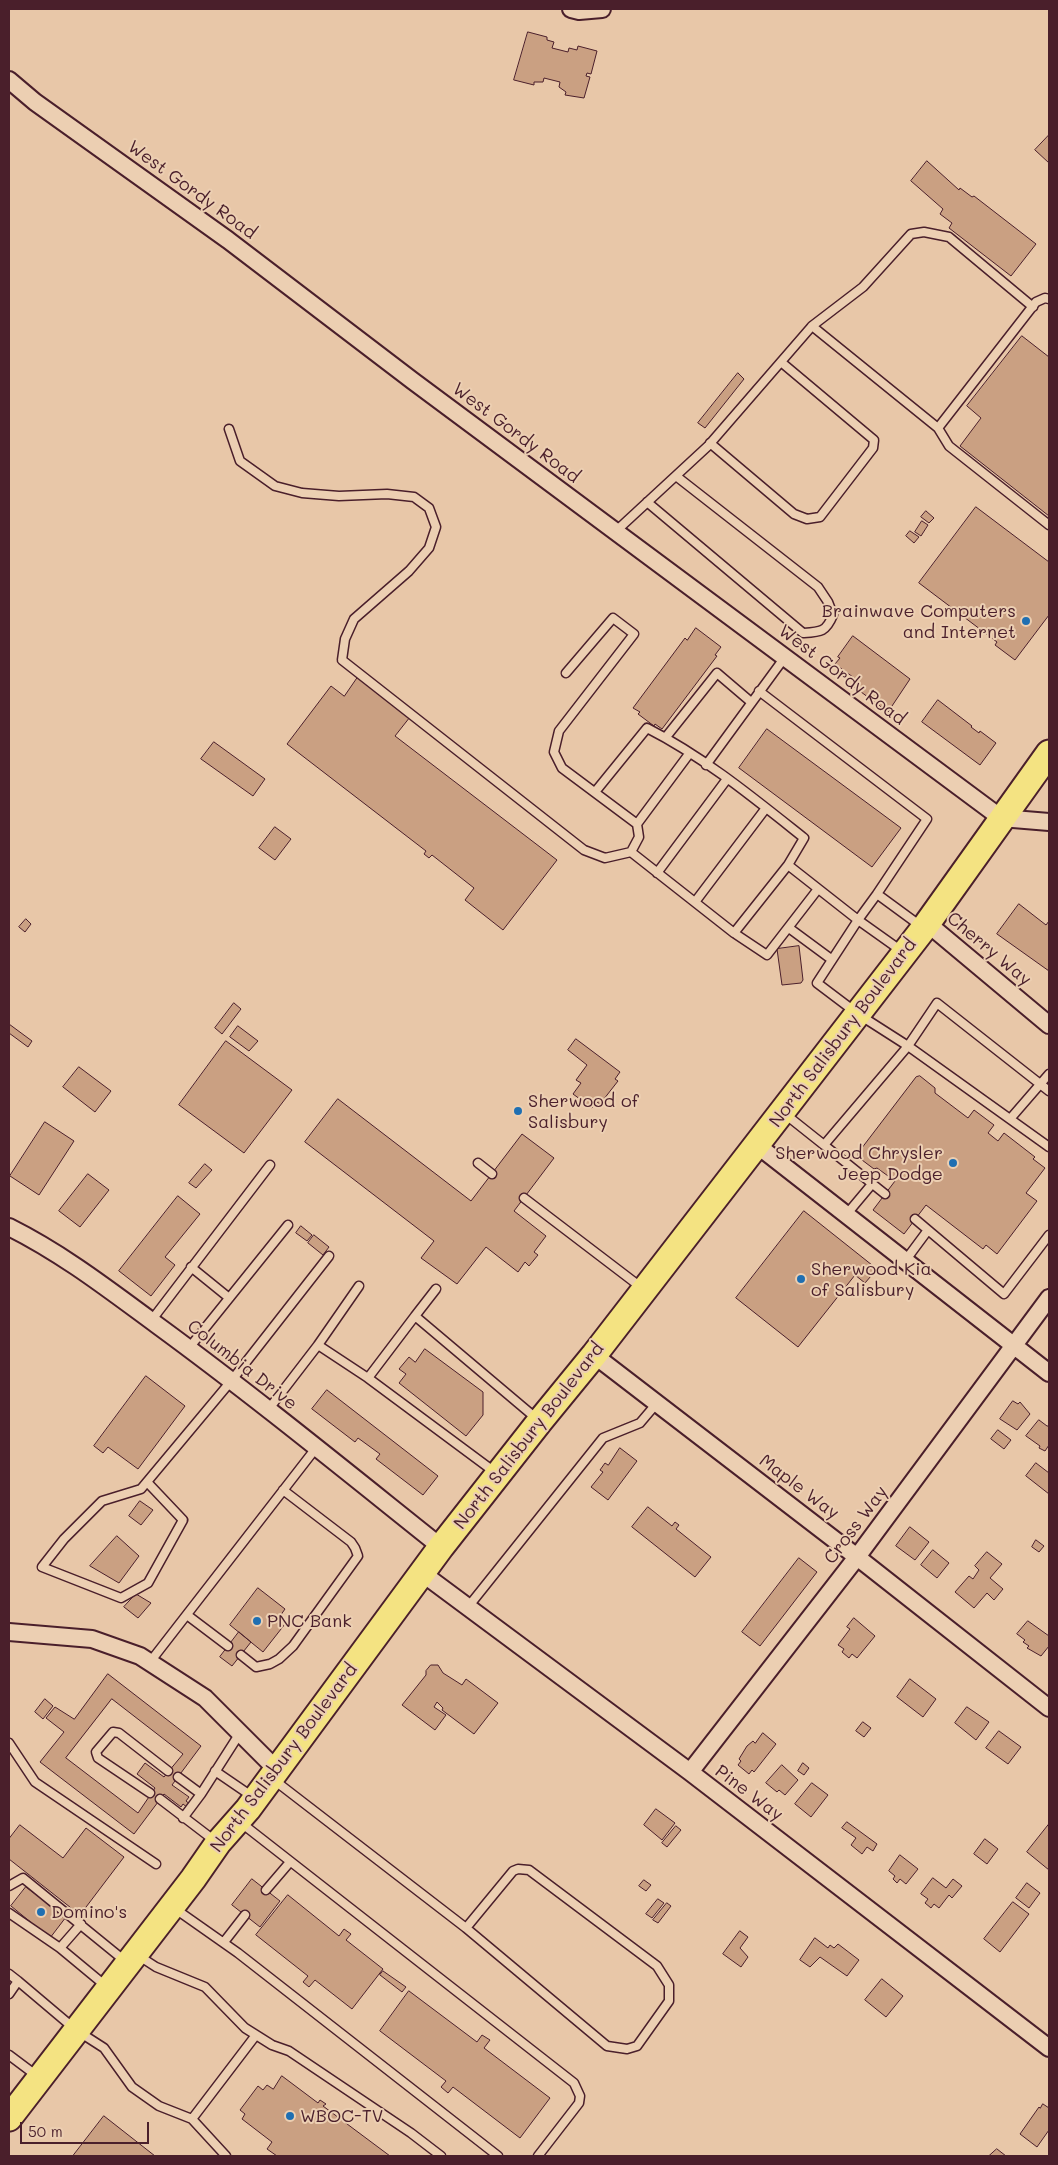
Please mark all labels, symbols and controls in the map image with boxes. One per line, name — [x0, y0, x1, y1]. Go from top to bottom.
street label: West Gordy Road — [123, 136, 261, 244]
street label: West Gordy Road — [448, 378, 584, 488]
place label: Brainwave Computers and Internet — [822, 600, 1016, 642]
marker: Brainwave Computers and Internet — [1020, 615, 1032, 627]
street label: West Gordy Road — [774, 620, 910, 730]
street label: Cherry Way — [942, 907, 1036, 991]
street label: North Salisbury Boulevard — [765, 934, 921, 1132]
place label: Sherwood of Salisbury — [528, 1090, 639, 1132]
marker: Sherwood of Salisbury — [512, 1105, 524, 1117]
place label: Sherwood Chrysler Jeep Dodge — [775, 1142, 943, 1184]
marker: Sherwood Chrysler Jeep Dodge — [947, 1157, 959, 1169]
place label: Sherwood Kia of Salisbury — [811, 1258, 932, 1300]
marker: Sherwood Kia of Salisbury — [795, 1273, 807, 1285]
street label: Columbia Drive — [183, 1315, 301, 1415]
street label: North Salisbury Boulevard — [449, 1338, 609, 1534]
street label: Maple Way — [755, 1450, 843, 1524]
street label: Cross Way — [820, 1482, 892, 1568]
place label: PNC Bank — [267, 1610, 352, 1632]
marker: PNC Bank — [251, 1615, 263, 1627]
street label: North Salisbury Boulevard — [206, 1659, 362, 1857]
street label: Pine Way — [711, 1760, 787, 1826]
place label: Domino's — [51, 1901, 127, 1923]
marker: Domino's — [35, 1906, 47, 1918]
place label: WBOC-TV — [300, 2105, 383, 2127]
marker: WBOC-TV — [284, 2110, 296, 2122]
scale bar — [22, 2112, 151, 2144]
text: 50 m — [28, 2121, 63, 2141]

